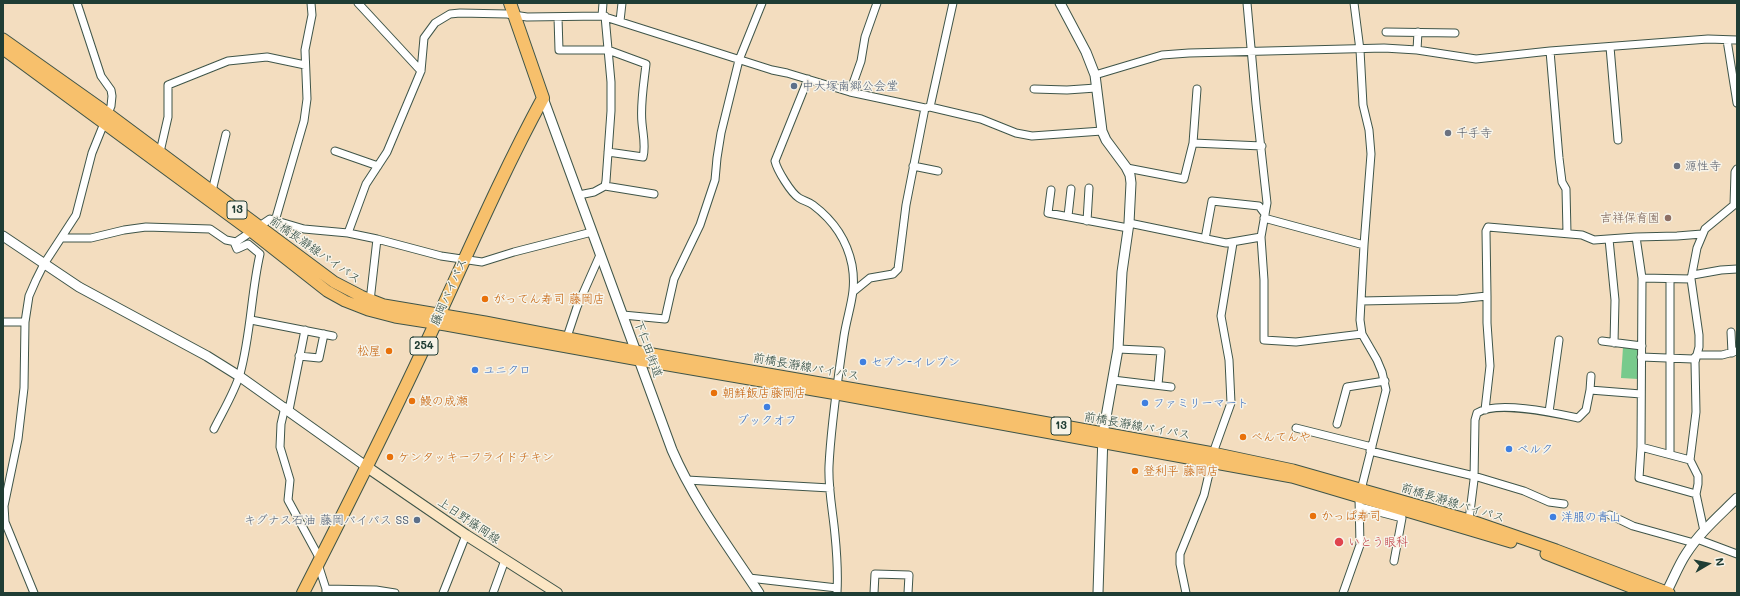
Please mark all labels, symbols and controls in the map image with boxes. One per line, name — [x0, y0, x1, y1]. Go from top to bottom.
place label: 中大塚南郷公会堂 — [802, 79, 898, 93]
marker: 中大塚南郷公会堂 — [789, 81, 799, 91]
place label: 千手寺 — [1456, 126, 1492, 140]
marker: 千手寺 — [1443, 128, 1453, 138]
place label: 源性寺 — [1685, 159, 1721, 173]
marker: 源性寺 — [1672, 161, 1682, 171]
road number: 13 — [227, 201, 247, 219]
place label: 吉祥保育園 — [1600, 211, 1660, 225]
street label: 前橋長瀞線バイパス — [267, 213, 363, 287]
marker: 吉祥保育園 — [1663, 213, 1673, 223]
street label: 藤岡バイパス — [428, 256, 470, 328]
place label: がってん寿司 藤岡店 — [493, 292, 605, 306]
marker: がってん寿司 藤岡店 — [480, 294, 490, 304]
street label: 下仁田街道 — [631, 318, 665, 380]
road number: 254 — [410, 337, 438, 355]
place label: 松屋 — [357, 344, 381, 358]
marker: 松屋 — [384, 346, 394, 356]
street label: 前橋長瀞線バイパス — [752, 351, 860, 383]
place label: セブン-イレブン — [871, 355, 960, 369]
marker: セブン-イレブン — [858, 357, 868, 367]
place label: ユニクロ — [483, 363, 531, 377]
marker: ユニクロ — [470, 365, 480, 375]
place label: 朝鮮飯店藤岡店 — [722, 386, 806, 400]
marker: 朝鮮飯店藤岡店 — [709, 388, 719, 398]
place label: 鰻の成瀬 — [420, 394, 468, 408]
marker: 鰻の成瀬 — [407, 396, 417, 406]
place label: ファミリーマート — [1153, 396, 1249, 410]
marker: ファミリーマート — [1140, 398, 1150, 408]
marker: ブックオフ — [762, 402, 772, 412]
street label: 前橋長瀞線バイパス — [1083, 410, 1191, 442]
place label: ブックオフ — [737, 413, 797, 427]
road number: 13 — [1051, 417, 1071, 435]
place label: べんてんや — [1251, 430, 1311, 444]
marker: べんてんや — [1238, 432, 1248, 442]
place label: ベルク — [1517, 442, 1553, 456]
marker: ベルク — [1504, 444, 1514, 454]
place label: ケンタッキーフライドチキン — [398, 450, 554, 464]
marker: ケンタッキーフライドチキン — [385, 452, 395, 462]
place label: 登利平 藤岡店 — [1143, 464, 1219, 478]
marker: 登利平 藤岡店 — [1130, 466, 1140, 476]
street label: 前橋長瀞線バイパス — [1399, 480, 1507, 526]
street label: 上日野藤岡線 — [435, 495, 503, 547]
place label: かっぱ寿司 — [1321, 509, 1381, 523]
place label: 洋服の青山 — [1561, 510, 1621, 524]
marker: かっぱ寿司 — [1308, 511, 1318, 521]
marker: 洋服の青山 — [1548, 512, 1558, 522]
place label: キグナス石油 藤岡バイパス SS — [244, 513, 409, 527]
marker: キグナス石油 藤岡バイパス SS — [412, 515, 422, 525]
place label: いとう眼科 — [1348, 535, 1408, 549]
marker: いとう眼科 — [1333, 536, 1345, 548]
north arrow — [1688, 544, 1728, 584]
text: N — [1712, 557, 1728, 567]

